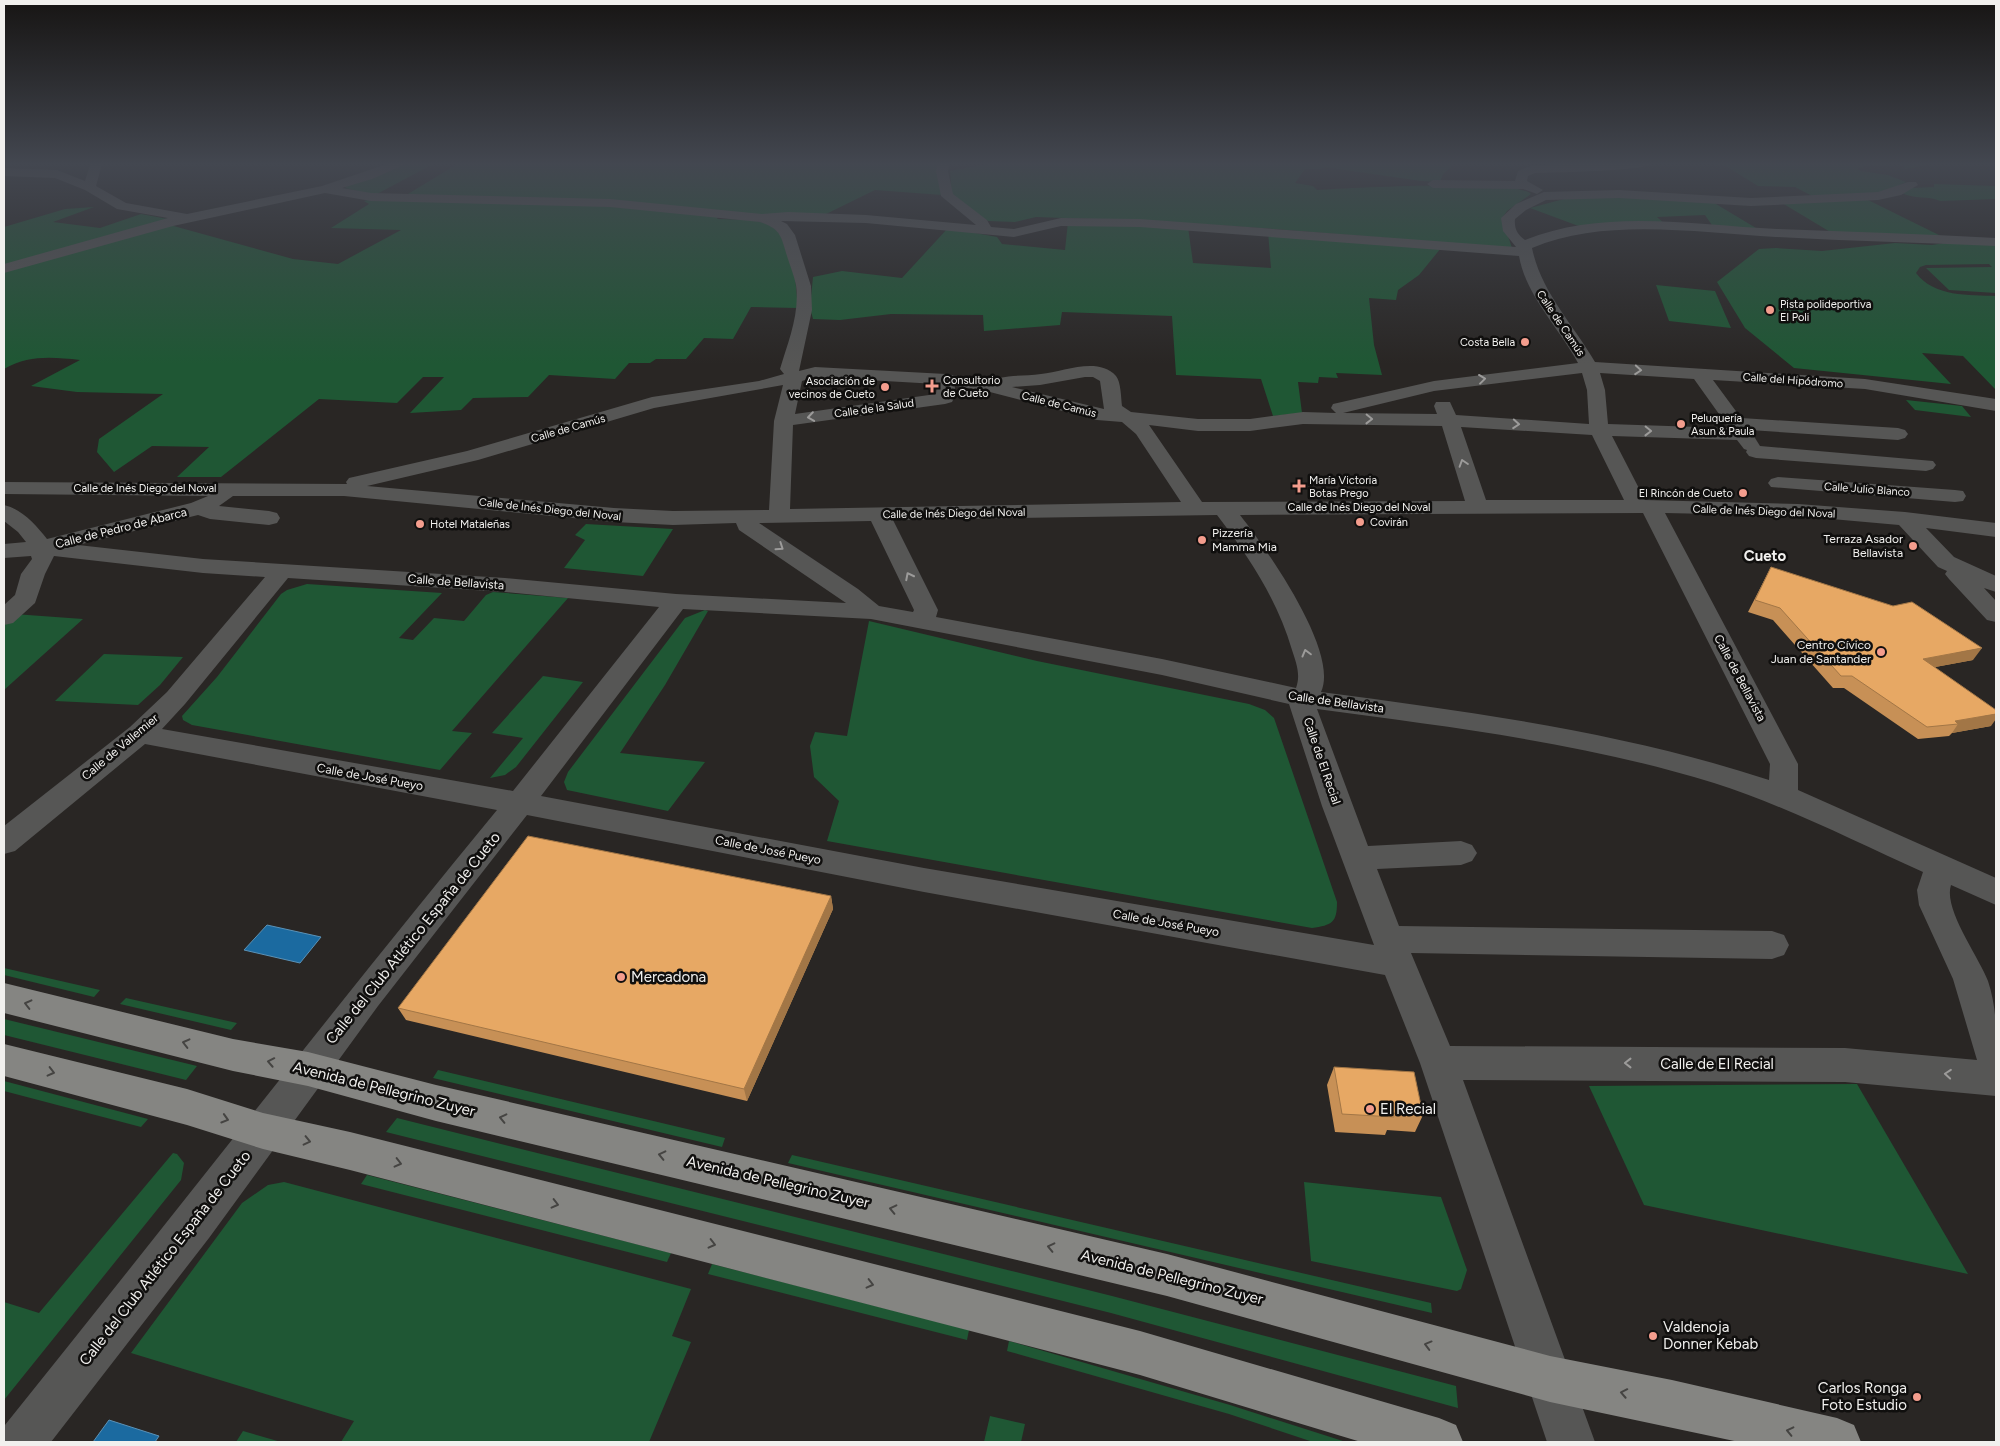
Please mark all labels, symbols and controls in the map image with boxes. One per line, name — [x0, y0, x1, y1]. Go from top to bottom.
street label: Calle de Camús — [1534, 288, 1587, 359]
place label: Pista polideportiva El Poli — [1780, 298, 1871, 324]
marker: Pista polideportiva El Poli — [1764, 304, 1776, 316]
place label: Costa Bella — [1460, 336, 1515, 349]
marker: Costa Bella — [1519, 336, 1531, 348]
one-way arrow — [1634, 364, 1642, 375]
street label: Calle del Hipódromo — [1742, 371, 1844, 390]
place label: Consultorio de Cueto — [943, 374, 1000, 400]
one-way arrow — [1478, 374, 1486, 385]
place label: Asociación de vecinos de Cueto — [789, 375, 875, 401]
marker: Consultorio de Cueto — [925, 379, 939, 393]
marker: Asociación de vecinos de Cueto — [879, 381, 891, 393]
street label: Calle de Camús — [1020, 389, 1098, 420]
street label: Calle de la Salud — [833, 396, 915, 421]
one-way arrow — [806, 411, 814, 422]
street label: Calle de Camús — [530, 412, 607, 445]
place label: Peluquería Asun & Paula — [1691, 412, 1754, 438]
one-way arrow — [1366, 414, 1373, 424]
marker: Peluquería Asun & Paula — [1675, 418, 1687, 430]
one-way arrow — [1512, 419, 1520, 430]
one-way arrow — [1644, 426, 1652, 436]
one-way arrow — [1459, 459, 1469, 467]
place label: María Victoria Botas Prego — [1309, 474, 1377, 500]
marker: María Victoria Botas Prego — [1293, 480, 1305, 492]
street label: Calle Julio Blanco — [1824, 480, 1910, 499]
street label: Calle de Inés Diego del Noval — [74, 482, 216, 495]
place label: El Rincón de Cueto — [1639, 487, 1733, 500]
marker: El Rincón de Cueto — [1737, 487, 1749, 499]
street label: Calle de Inés Diego del Noval — [478, 496, 622, 523]
street label: Calle de Inés Diego del Noval — [1288, 501, 1430, 514]
street label: Calle de Inés Diego del Noval — [1692, 503, 1836, 520]
street label: Calle de Pedro de Abarca — [54, 505, 188, 551]
street label: Calle de Inés Diego del Noval — [882, 506, 1026, 521]
marker: Covirán — [1354, 516, 1366, 528]
place label: Covirán — [1370, 516, 1408, 529]
marker: Hotel Mataleñas — [414, 518, 426, 530]
place label: Hotel Mataleñas — [430, 518, 510, 531]
place label: Pizzería Mamma Mia — [1212, 526, 1277, 554]
place label: Terraza Asador Bellavista — [1823, 532, 1903, 560]
marker: Pizzería Mamma Mia — [1196, 534, 1208, 546]
marker: Terraza Asador Bellavista — [1907, 540, 1919, 552]
one-way arrow — [775, 541, 784, 551]
district label: Cueto — [1744, 547, 1786, 565]
street label: Calle de Bellavista — [407, 572, 505, 592]
one-way arrow — [905, 572, 915, 581]
street label: Calle de Bellavista — [1711, 632, 1769, 724]
place label: Centro Cívico Juan de Santander — [1771, 638, 1871, 666]
marker: Centro Cívico Juan de Santander — [1875, 646, 1887, 658]
one-way arrow — [1301, 648, 1312, 657]
street label: Calle de Bellavista — [1287, 688, 1385, 716]
street label: Calle de Vallemier — [79, 711, 161, 783]
street label: Calle de El Recial — [1301, 716, 1343, 806]
street label: Calle de José Pueyo — [316, 761, 424, 793]
street label: Calle del Club Atlético España de Cueto — [322, 828, 504, 1048]
street label: Calle de José Pueyo — [714, 833, 822, 867]
street label: Calle de José Pueyo — [1112, 907, 1220, 939]
place label: Mercadona — [631, 968, 706, 986]
marker: Mercadona — [615, 971, 627, 983]
one-way arrow — [23, 999, 32, 1010]
one-way arrow — [181, 1038, 190, 1049]
street label: Calle de El Recial — [1660, 1055, 1774, 1073]
one-way arrow — [266, 1057, 275, 1068]
street label: Avenida de Pellegrino Zuyer — [291, 1058, 477, 1120]
one-way arrow — [1624, 1058, 1632, 1069]
one-way arrow — [47, 1066, 55, 1077]
one-way arrow — [1943, 1069, 1951, 1080]
place label: El Recial — [1380, 1100, 1436, 1118]
marker: El Recial — [1364, 1103, 1376, 1115]
one-way arrow — [221, 1113, 229, 1123]
one-way arrow — [499, 1113, 508, 1124]
one-way arrow — [302, 1135, 311, 1146]
street label: Calle del Club Atlético España de Cueto — [76, 1147, 255, 1369]
one-way arrow — [657, 1150, 666, 1161]
street label: Avenida de Pellegrino Zuyer — [685, 1152, 871, 1212]
one-way arrow — [393, 1157, 402, 1168]
one-way arrow — [550, 1198, 558, 1208]
one-way arrow — [889, 1204, 898, 1215]
one-way arrow — [708, 1238, 717, 1249]
one-way arrow — [1047, 1242, 1056, 1253]
street label: Avenida de Pellegrino Zuyer — [1079, 1246, 1265, 1308]
one-way arrow — [865, 1278, 874, 1289]
place label: Valdenoja Donner Kebab — [1663, 1318, 1758, 1353]
marker: Valdenoja Donner Kebab — [1647, 1330, 1659, 1342]
one-way arrow — [1425, 1341, 1433, 1351]
place label: Carlos Ronga Foto Estudio — [1818, 1379, 1907, 1414]
one-way arrow — [1620, 1389, 1628, 1399]
marker: Carlos Ronga Foto Estudio — [1911, 1391, 1923, 1403]
one-way arrow — [1785, 1426, 1794, 1437]

